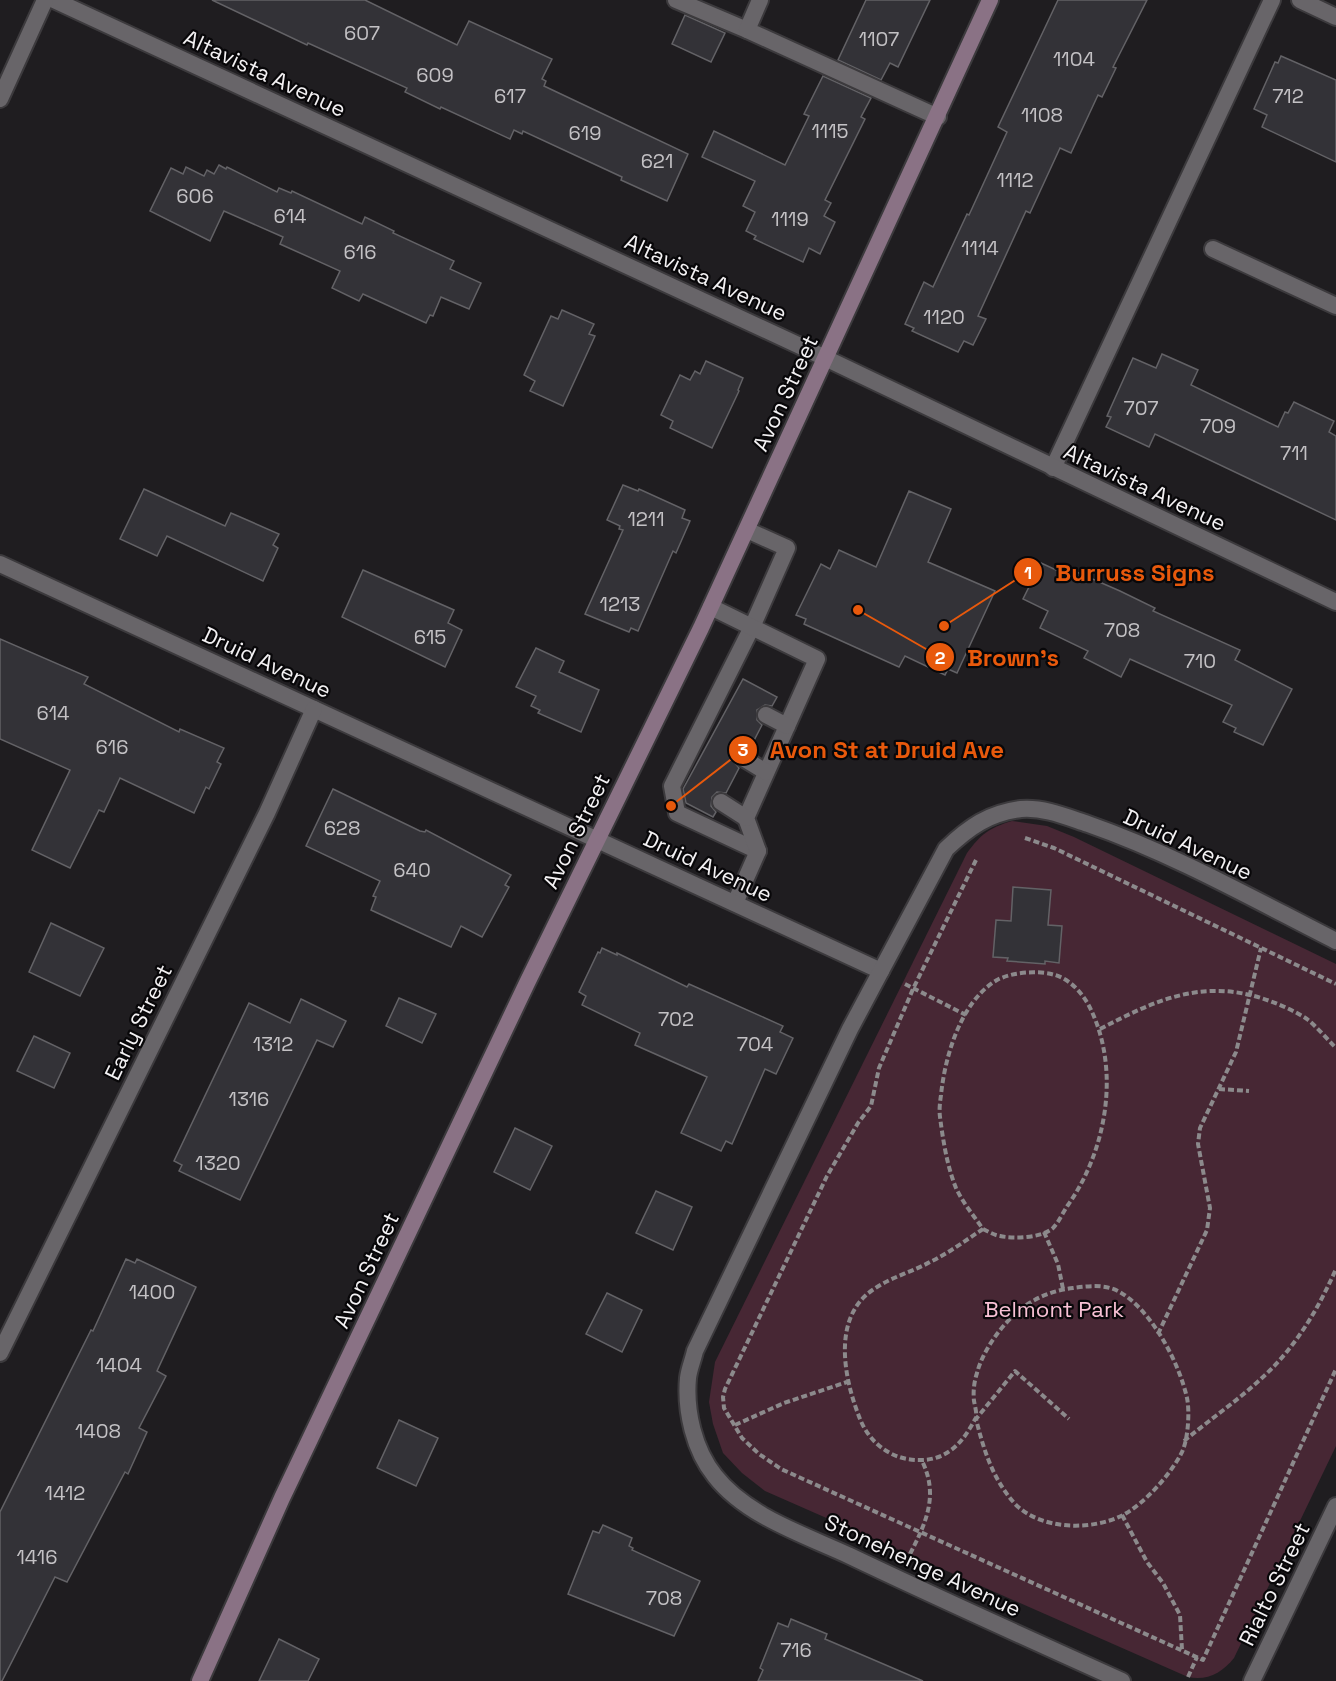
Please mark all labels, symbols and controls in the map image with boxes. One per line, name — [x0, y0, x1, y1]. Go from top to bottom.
house number: 607 — [344, 20, 380, 46]
street label: Altavista Avenue — [179, 23, 351, 123]
house number: 1107 — [859, 26, 899, 52]
house number: 1104 — [1053, 46, 1095, 72]
house number: 609 — [416, 62, 454, 88]
house number: 617 — [494, 83, 526, 109]
house number: 712 — [1272, 83, 1304, 109]
house number: 1108 — [1021, 102, 1063, 128]
house number: 1115 — [811, 118, 849, 144]
house number: 619 — [569, 120, 601, 146]
house number: 621 — [641, 148, 673, 174]
house number: 1112 — [996, 167, 1034, 193]
house number: 606 — [176, 183, 214, 209]
house number: 614 — [273, 203, 307, 229]
house number: 1119 — [771, 206, 809, 232]
street label: Altavista Avenue — [620, 227, 792, 327]
house number: 1114 — [961, 235, 999, 261]
house number: 616 — [344, 239, 376, 265]
house number: 1120 — [923, 304, 965, 330]
street label: Avon Street — [746, 331, 824, 455]
house number: 707 — [1124, 395, 1158, 421]
house number: 709 — [1200, 413, 1236, 439]
street label: Altavista Avenue — [1059, 437, 1231, 537]
house number: 711 — [1280, 440, 1308, 466]
house number: 1211 — [627, 506, 665, 532]
callout: Burruss Signs — [1013, 551, 1226, 593]
text: Burruss Signs — [1055, 557, 1215, 588]
text: 1 — [1024, 561, 1032, 584]
house number: 1213 — [600, 591, 640, 617]
house number: 708 — [1104, 617, 1140, 643]
street label: Druid Avenue — [198, 620, 336, 704]
house number: 615 — [414, 624, 446, 650]
callout: Brown's — [925, 636, 1071, 678]
text: Brown's — [967, 642, 1059, 673]
text: 2 — [935, 646, 946, 669]
house number: 710 — [1184, 648, 1216, 674]
house number: 614 — [36, 700, 70, 726]
callout: Avon St at Druid Ave — [728, 729, 1016, 771]
house number: 616 — [96, 734, 128, 760]
text: Avon St at Druid Ave — [770, 734, 1004, 765]
text: 3 — [738, 738, 749, 761]
street label: Avon Street — [536, 769, 616, 893]
street label: Druid Avenue — [1119, 802, 1257, 886]
house number: 628 — [324, 815, 360, 841]
street label: Druid Avenue — [639, 824, 777, 908]
house number: 640 — [393, 857, 431, 883]
street label: Early Street — [98, 960, 178, 1084]
house number: 702 — [658, 1006, 694, 1032]
house number: 1312 — [253, 1031, 293, 1057]
house number: 704 — [737, 1031, 773, 1057]
house number: 1316 — [229, 1086, 269, 1112]
house number: 1320 — [195, 1150, 241, 1176]
street label: Avon Street — [327, 1208, 405, 1332]
house number: 1400 — [129, 1279, 175, 1305]
park label: Belmont Park — [984, 1295, 1124, 1323]
house number: 1404 — [96, 1352, 142, 1378]
house number: 1408 — [75, 1418, 121, 1444]
house number: 1412 — [45, 1480, 85, 1506]
street label: Stonehenge Avenue — [820, 1507, 1026, 1623]
street label: Rialto Street — [1232, 1518, 1316, 1650]
house number: 1416 — [17, 1544, 57, 1570]
house number: 708 — [646, 1585, 682, 1611]
house number: 716 — [780, 1637, 812, 1663]

